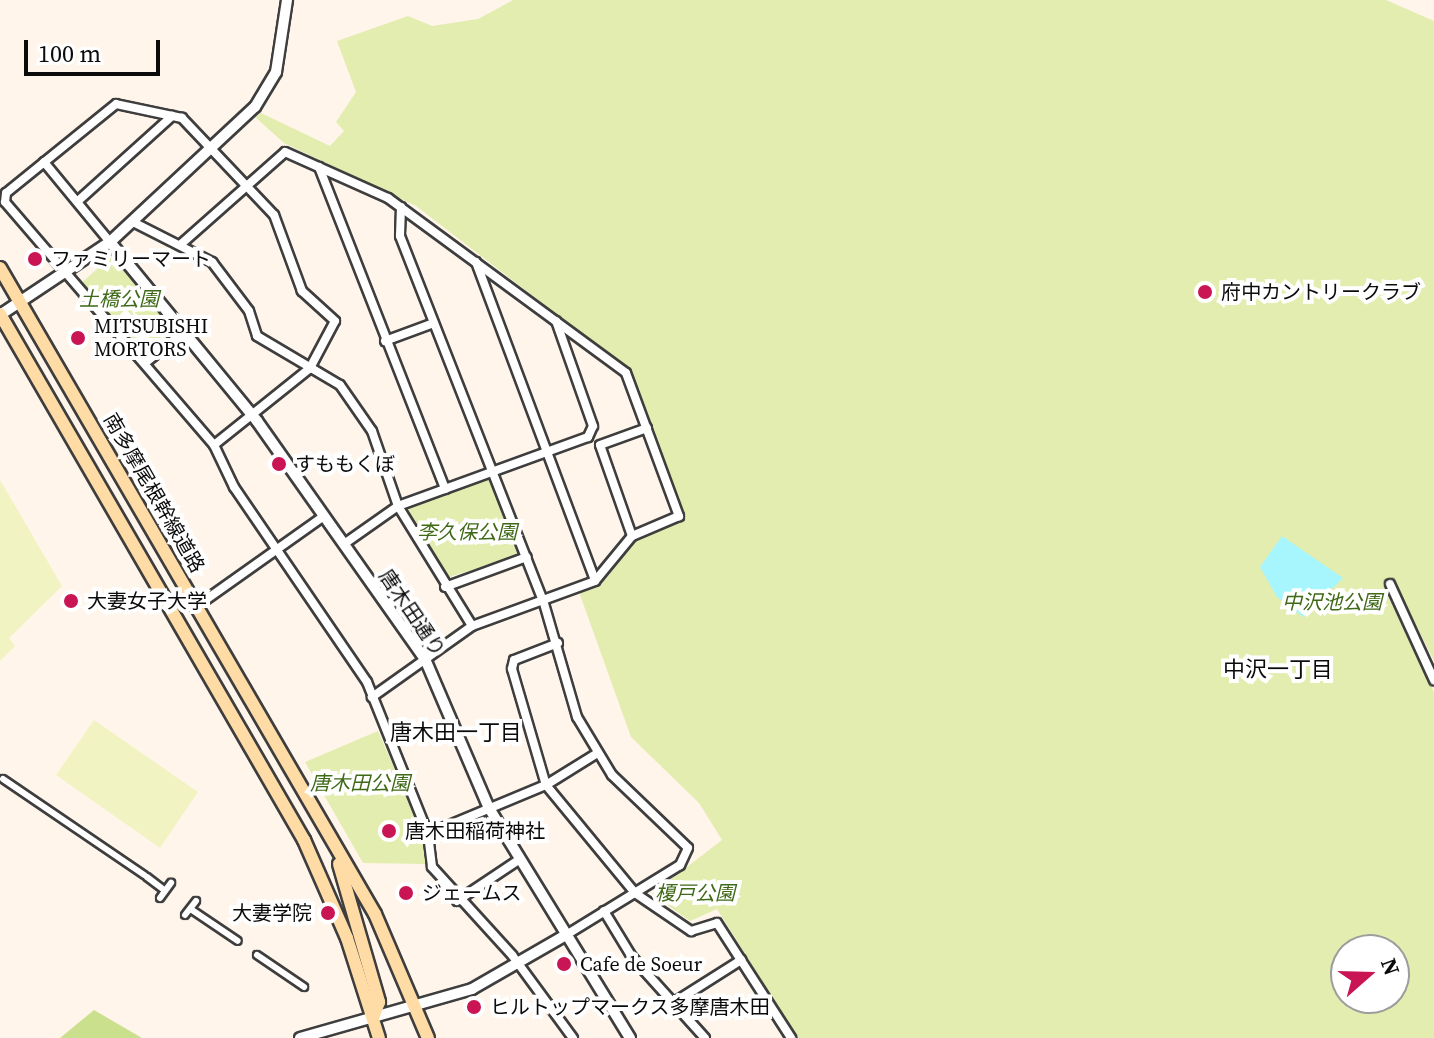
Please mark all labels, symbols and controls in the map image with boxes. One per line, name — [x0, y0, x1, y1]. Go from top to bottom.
scale bar — [28, 24, 164, 74]
text: 100 m — [38, 37, 101, 70]
place label: ファミリーマート — [51, 247, 211, 271]
marker: ファミリーマート — [26, 250, 44, 268]
place label: 府中カントリークラブ — [1221, 280, 1421, 304]
marker: 府中カントリークラブ — [1196, 283, 1214, 301]
park label: 土橋公園 — [79, 287, 159, 311]
place label: MITSUBISHI MORTORS — [94, 314, 208, 361]
marker: MITSUBISHI MORTORS — [69, 329, 87, 347]
street label: 南多摩尾根幹線道路 — [99, 409, 209, 577]
place label: すももくぼ — [295, 452, 395, 476]
marker: すももくぼ — [270, 455, 288, 473]
park label: 李久保公園 — [417, 520, 517, 544]
street label: 唐木田通り — [374, 565, 450, 661]
place label: 大妻女子大学 — [87, 589, 207, 613]
park label: 中沢池公園 — [1282, 590, 1382, 614]
marker: 大妻女子大学 — [62, 592, 80, 610]
district label: 中沢一丁目 — [1223, 657, 1333, 683]
district label: 唐木田一丁目 — [390, 720, 522, 746]
park label: 唐木田公園 — [310, 771, 410, 795]
place label: 唐木田稲荷神社 — [405, 819, 545, 843]
marker: 唐木田稲荷神社 — [380, 822, 398, 840]
place label: ジェームス — [422, 881, 522, 905]
park label: 榎戸公園 — [655, 881, 735, 905]
marker: ジェームス — [397, 884, 415, 902]
place label: 大妻学院 — [232, 901, 312, 925]
marker: 大妻学院 — [319, 904, 337, 922]
north arrow — [1330, 934, 1410, 1014]
place label: Cafe de Soeur — [580, 952, 702, 976]
text: N — [1374, 954, 1408, 979]
marker: Cafe de Soeur — [555, 955, 573, 973]
place label: ヒルトップマークス多摩唐木田 — [490, 995, 770, 1019]
marker: ヒルトップマークス多摩唐木田 — [465, 998, 483, 1016]

